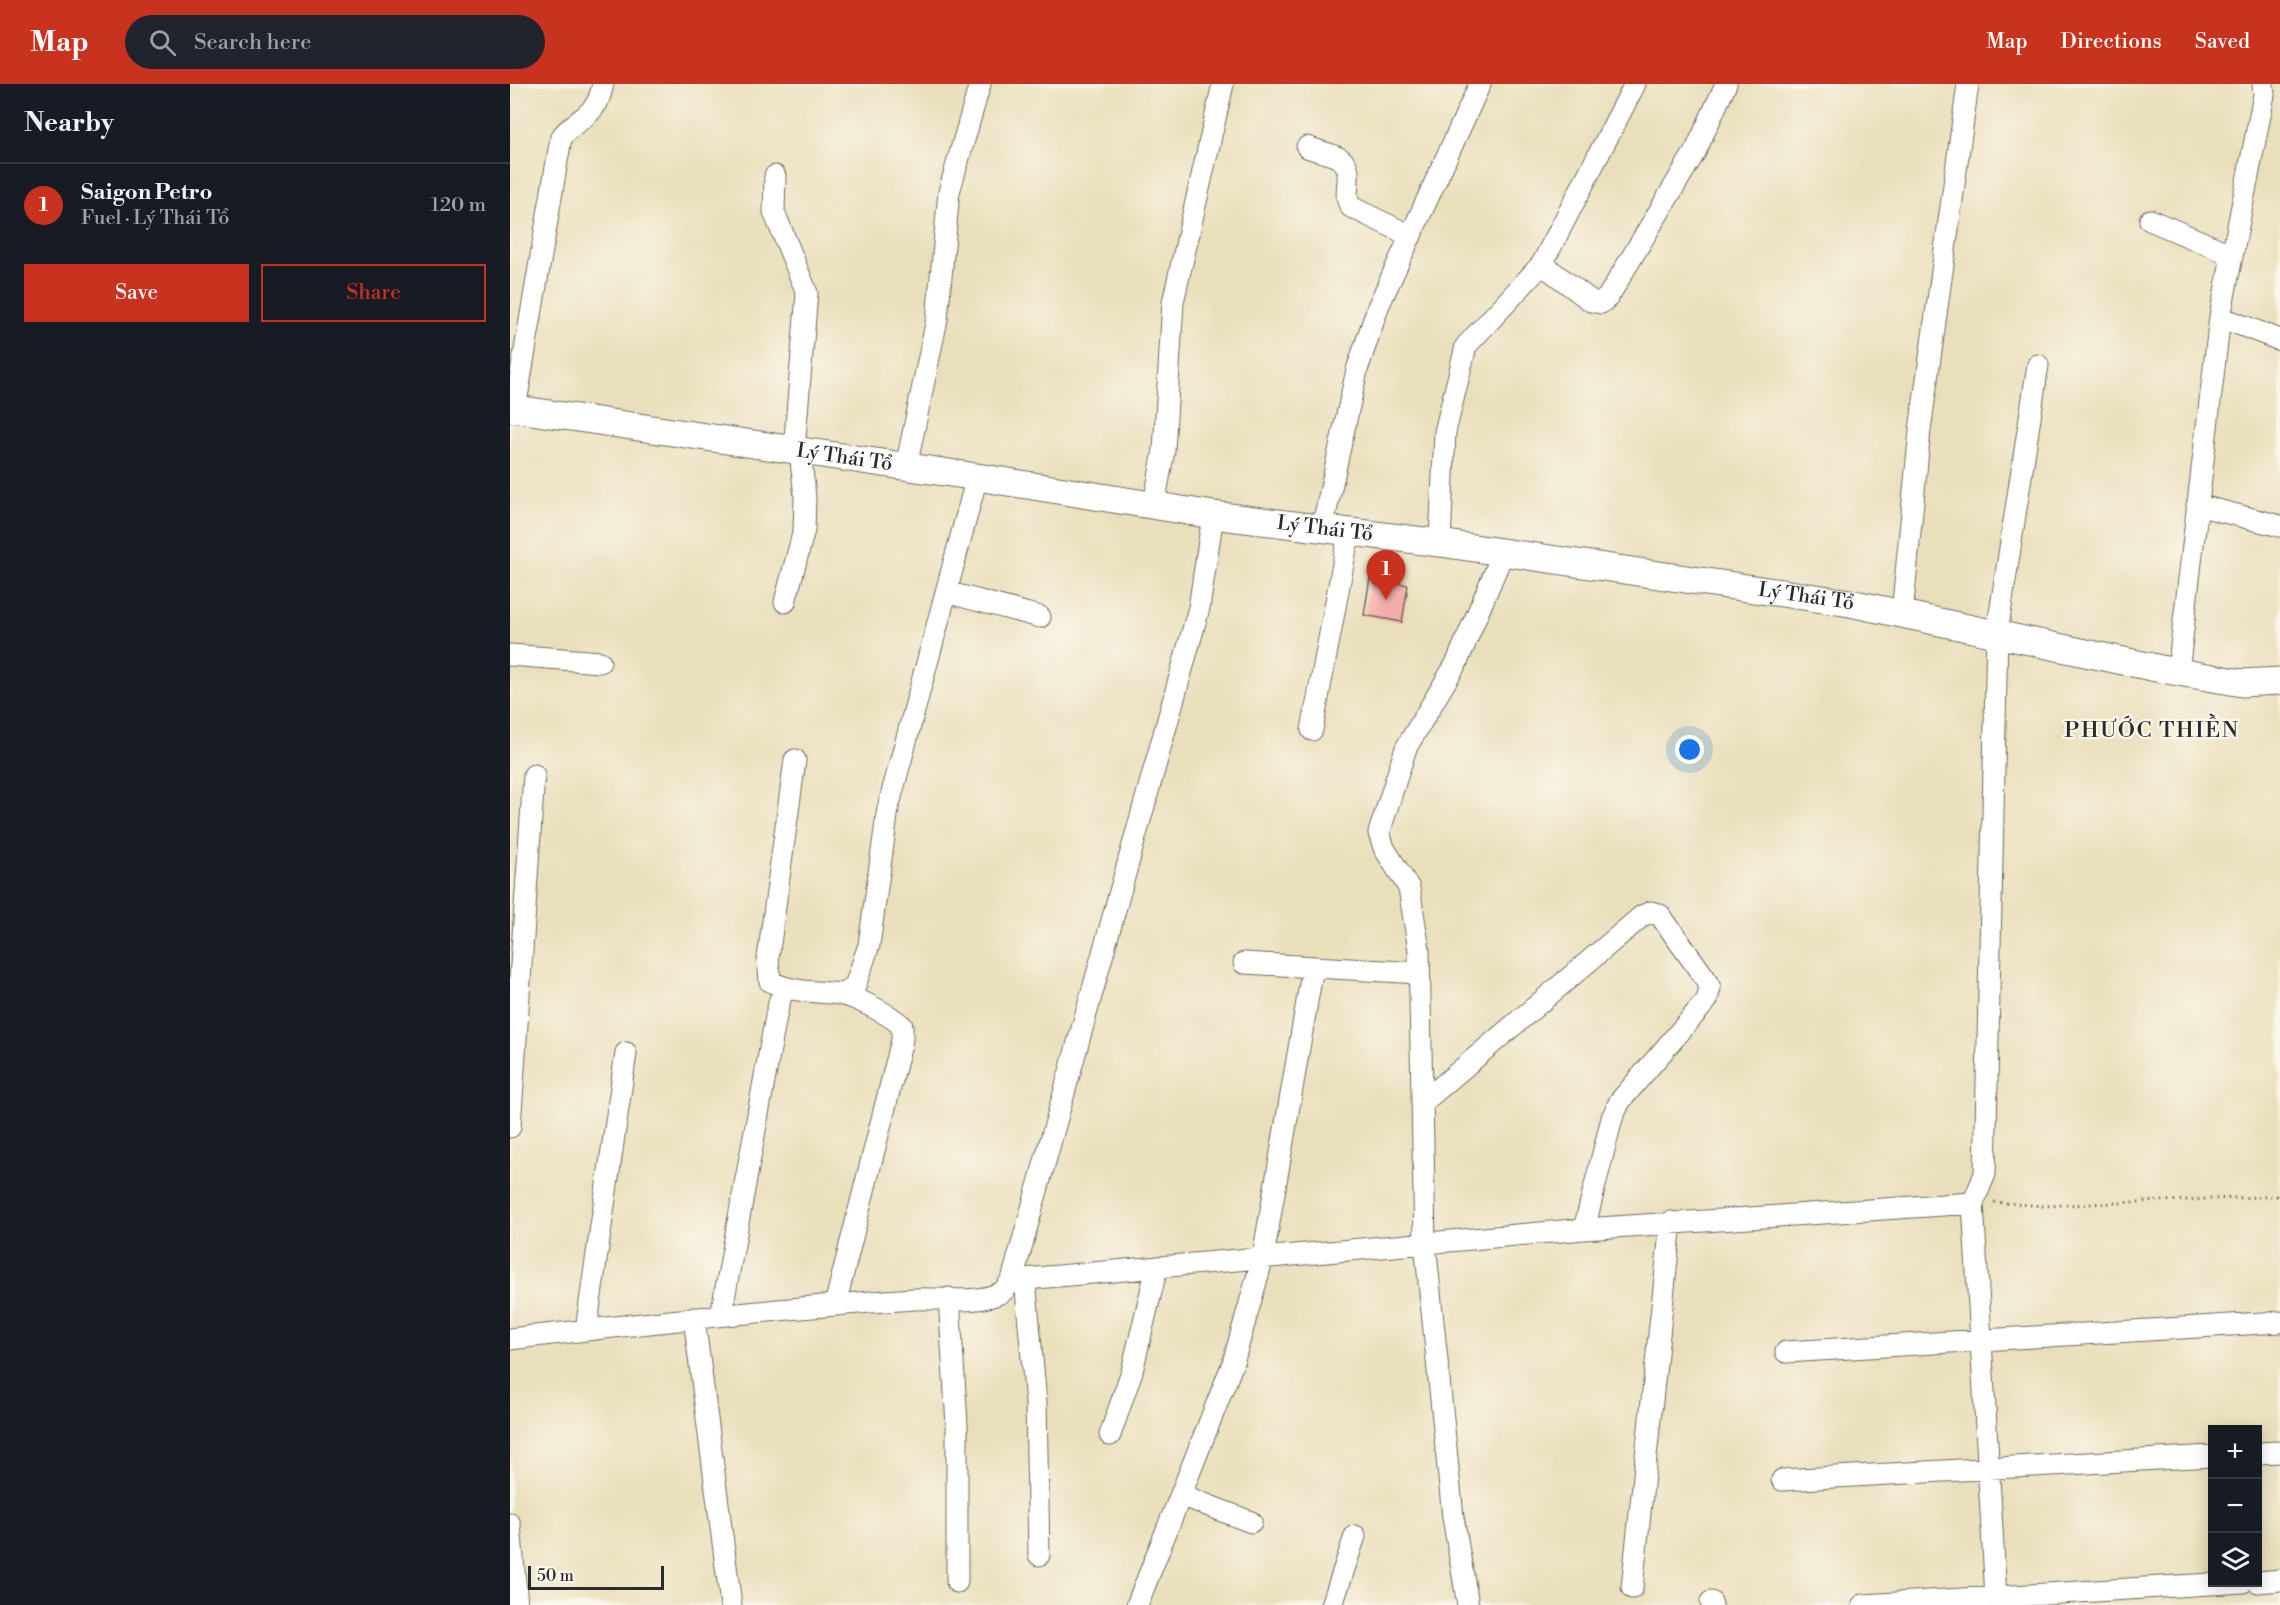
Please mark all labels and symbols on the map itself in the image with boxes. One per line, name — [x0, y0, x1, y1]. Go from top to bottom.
street label: Lý Thái Tổ — [795, 438, 894, 477]
street label: Lý Thái Tổ — [1276, 510, 1375, 547]
pin: 1 — [1366, 550, 1406, 600]
street label: Lý Thái Tổ — [1757, 577, 1856, 616]
district label: PHƯỚC THIỀN — [2064, 713, 2240, 744]
your location — [1675, 735, 1704, 764]
scale bar — [528, 1563, 664, 1590]

